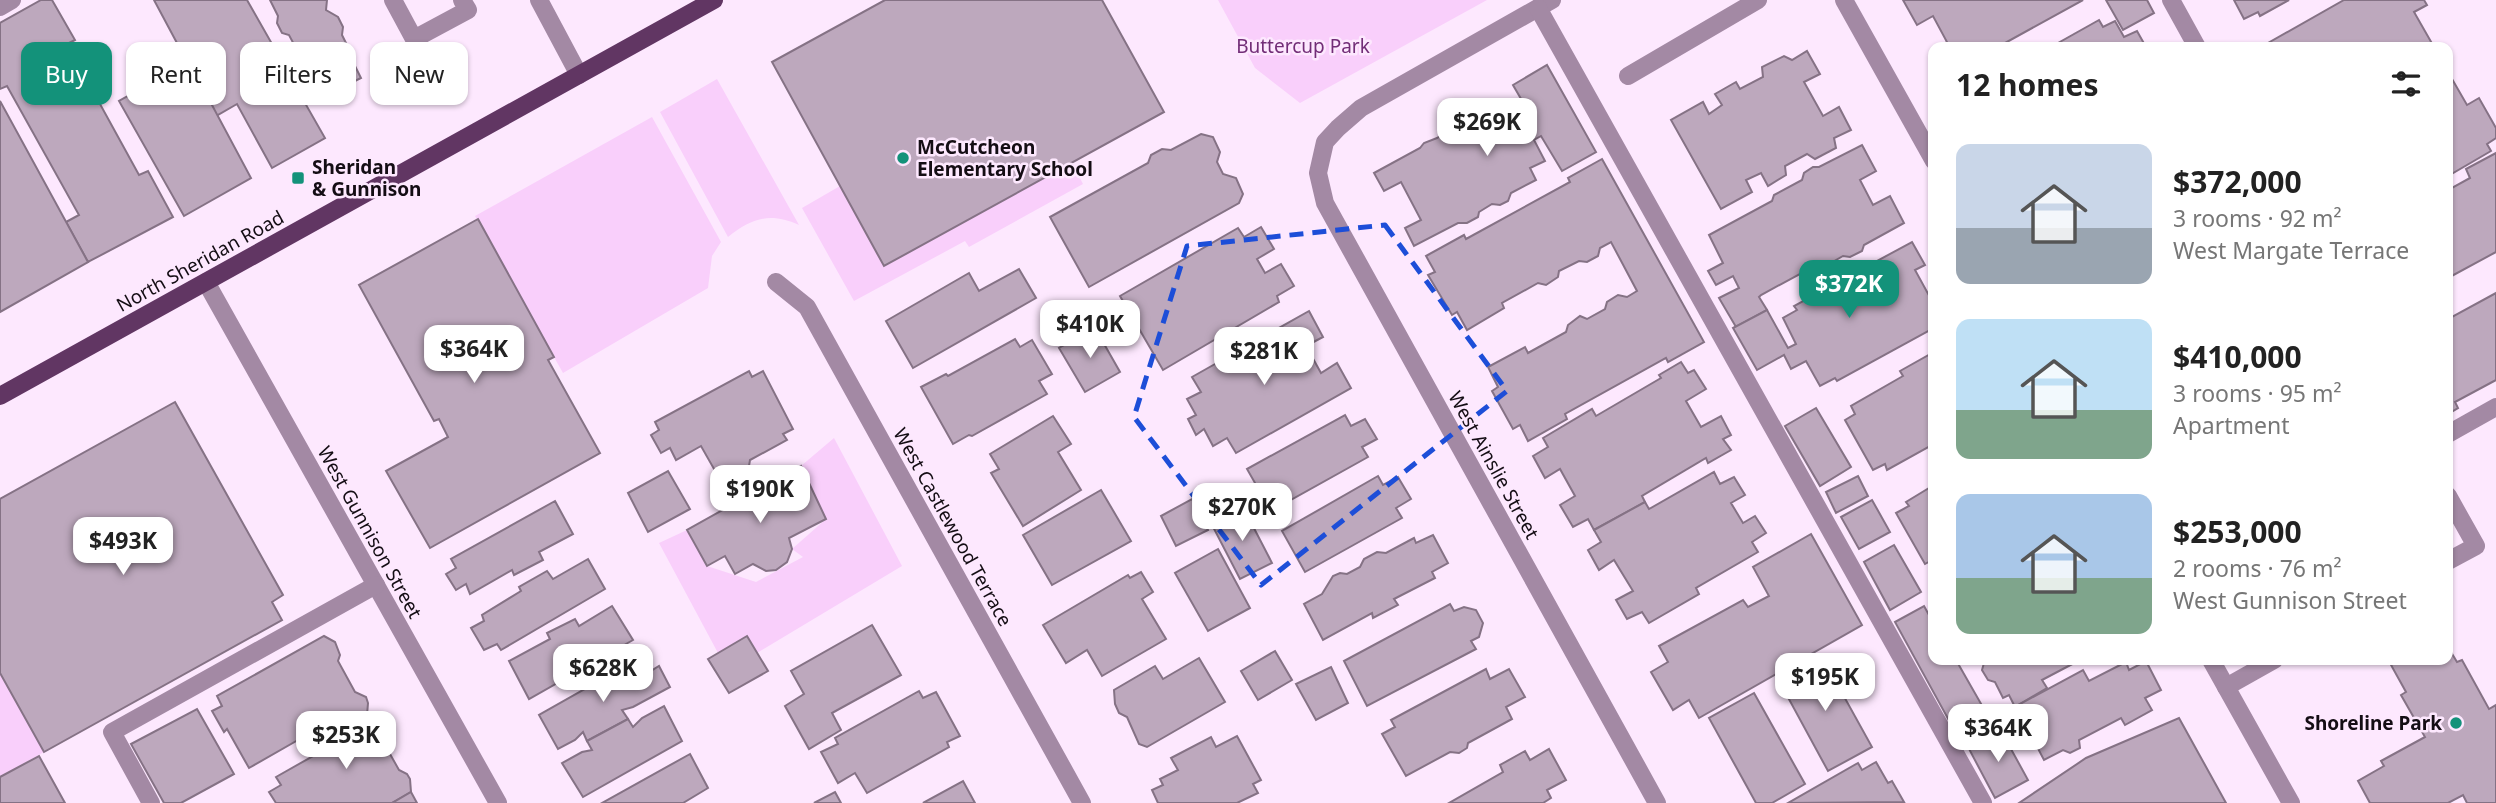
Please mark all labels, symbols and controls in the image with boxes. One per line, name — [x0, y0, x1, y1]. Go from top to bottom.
park label: Buttercup Park — [1236, 33, 1370, 59]
chip: Buy — [21, 42, 112, 105]
chip: Rent — [126, 42, 226, 105]
chip: Filters — [240, 42, 356, 105]
chip: New — [370, 42, 468, 105]
text: 12 homes — [1956, 64, 2099, 105]
icon: filters — [2387, 65, 2425, 103]
pin: $269K — [1438, 99, 1536, 158]
text: $269K — [1453, 105, 1521, 137]
place label: McCutcheon Elementary School — [917, 134, 1093, 182]
marker: McCutcheon Elementary School — [895, 150, 911, 166]
place label: Sheridan & Gunnison — [312, 154, 421, 202]
text: $372,000 — [2173, 161, 2302, 202]
marker: Sheridan & Gunnison — [290, 170, 306, 186]
icon: home — [2012, 172, 2096, 256]
text: 3 rooms · 92 m² — [2173, 202, 2342, 234]
street label: North Sheridan Road — [112, 204, 288, 318]
text: West Margate Terrace — [2173, 234, 2409, 266]
pin: $372K — [1800, 260, 1898, 320]
text: $372K — [1815, 267, 1883, 299]
pin: $410K — [1041, 300, 1139, 360]
text: $410K — [1056, 307, 1124, 339]
pin: $364K — [425, 326, 523, 385]
pin: $281K — [1215, 328, 1313, 387]
text: $364K — [440, 332, 508, 364]
text: $281K — [1230, 334, 1298, 366]
text: $410,000 — [2173, 336, 2302, 377]
icon: home — [2012, 347, 2096, 431]
text: 3 rooms · 95 m² — [2173, 377, 2342, 409]
street label: West Ainslie Street — [1443, 386, 1546, 544]
text: Apartment — [2173, 409, 2290, 441]
street label: West Castlewood Terrace — [888, 423, 1018, 631]
street label: West Gunnison Street — [312, 441, 428, 623]
pin: $190K — [711, 466, 809, 525]
text: $190K — [726, 472, 794, 504]
pin: $270K — [1193, 484, 1291, 543]
text: $270K — [1208, 490, 1276, 522]
text: $253,000 — [2173, 511, 2302, 552]
pin: $493K — [74, 518, 172, 577]
icon: home — [2012, 522, 2096, 606]
text: $493K — [89, 524, 157, 556]
text: 2 rooms · 76 m² — [2173, 552, 2342, 584]
text: West Gunnison Street — [2173, 584, 2407, 616]
pin: $628K — [554, 644, 652, 704]
text: $628K — [569, 651, 637, 683]
pin: $195K — [1776, 654, 1874, 713]
text: $195K — [1791, 660, 1859, 692]
pin: $364K — [1949, 704, 2047, 764]
place label: Shoreline Park — [2304, 710, 2442, 736]
text: $364K — [1964, 711, 2032, 743]
pin: $253K — [297, 712, 395, 771]
marker: Shoreline Park — [2448, 715, 2464, 731]
text: $253K — [312, 718, 380, 750]

